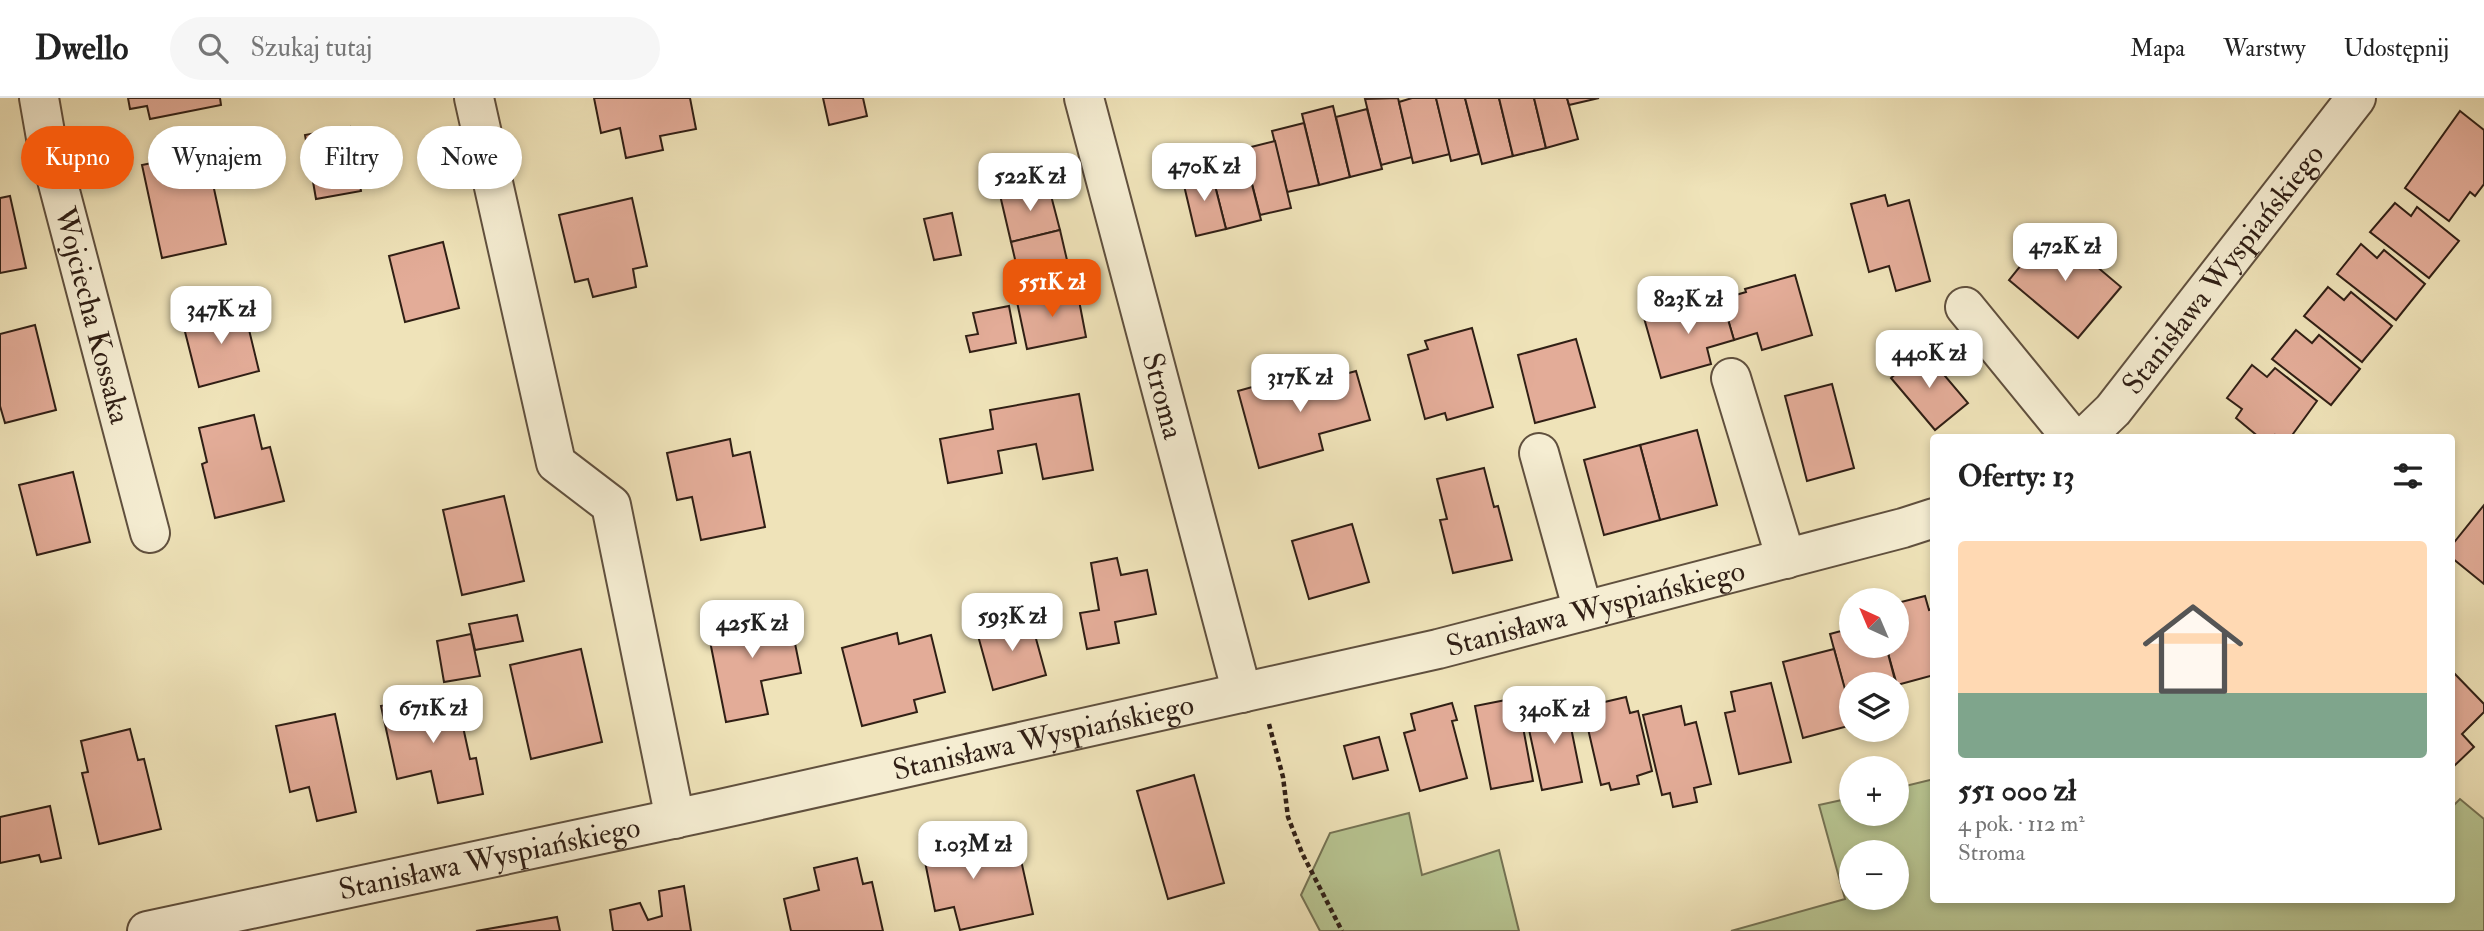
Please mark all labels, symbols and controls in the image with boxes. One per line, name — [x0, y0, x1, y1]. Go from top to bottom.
search box — [170, 17, 660, 80]
text: Dwello — [35, 28, 128, 69]
icon: search — [194, 29, 232, 67]
text: Szukaj tutaj — [250, 32, 372, 64]
text: Mapa — [2130, 33, 2185, 64]
text: Warstwy — [2223, 33, 2306, 64]
text: Udostępnij — [2344, 33, 2449, 64]
chip: Kupno — [21, 126, 134, 189]
chip: Wynajem — [148, 126, 286, 189]
chip: Filtry — [300, 126, 403, 189]
chip: Nowe — [417, 126, 522, 189]
street label: Stanisława Wyspiańskiego — [2114, 137, 2332, 402]
pin: 470K zł — [1139, 144, 1269, 203]
text: 470K zł — [1168, 151, 1240, 180]
pin: 522K zł — [965, 153, 1095, 213]
text: 522K zł — [994, 161, 1066, 190]
street label: Wojciecha Kossaka — [46, 202, 139, 428]
pin: 472K zł — [2000, 223, 2130, 283]
text: 472K zł — [2029, 231, 2101, 260]
pin: 551K zł — [987, 260, 1117, 319]
text: 551K zł — [1019, 267, 1085, 296]
pin: 823K zł — [1623, 276, 1753, 336]
text: 823K zł — [1653, 284, 1723, 313]
pin: 347K zł — [156, 286, 286, 346]
text: 347K zł — [186, 294, 256, 323]
pin: 440K zł — [1864, 330, 1994, 390]
text: 440K zł — [1892, 338, 1966, 367]
street label: Stroma — [1134, 349, 1192, 443]
pin: 317K zł — [1235, 354, 1365, 414]
text: 317K zł — [1267, 362, 1333, 391]
icon: filters — [2389, 457, 2427, 495]
text: Oferty: 13 — [1958, 458, 2075, 495]
street label: Stanisława Wyspiańskiego — [1442, 551, 1749, 665]
icon: home — [2130, 586, 2256, 712]
north arrow — [1839, 588, 1909, 658]
map controls — [1839, 588, 1909, 910]
pin: 593K zł — [947, 594, 1077, 653]
pin: 425K zł — [687, 601, 817, 660]
text: 593K zł — [978, 601, 1046, 630]
text: 425K zł — [716, 608, 788, 637]
button: layers — [1839, 672, 1909, 742]
pin: 671K zł — [368, 686, 498, 745]
street label: Stanisława Wyspiańskiego — [889, 686, 1197, 788]
pin: 340K zł — [1489, 686, 1619, 746]
text: 671K zł — [399, 693, 467, 722]
text: 340K zł — [1519, 694, 1589, 723]
button: + — [1839, 756, 1909, 826]
text: 551 000 zł — [1958, 772, 2076, 809]
street label: Stanisława Wyspiańskiego — [335, 808, 643, 908]
text: 4 pok. · 112 m² — [1958, 809, 2085, 838]
pin: 1.03M zł — [901, 822, 1045, 881]
text: 1.03M zł — [934, 829, 1012, 858]
text: Stroma — [1958, 838, 2025, 867]
button: − — [1839, 840, 1909, 910]

